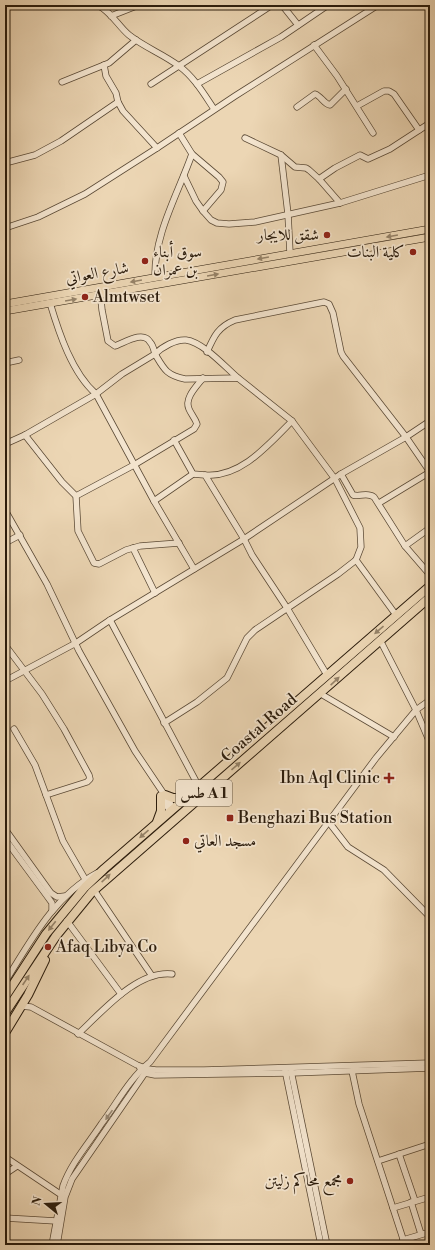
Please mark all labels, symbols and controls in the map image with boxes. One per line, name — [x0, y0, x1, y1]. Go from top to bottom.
place label: شقق للايجار — [255, 225, 319, 245]
marker: شقق للايجار — [322, 230, 332, 240]
one-way arrow — [385, 233, 398, 239]
place label: سوق أبناء بن عمران — [153, 240, 202, 280]
place label: كلية البنات — [347, 242, 405, 262]
marker: كلية البنات — [408, 247, 418, 257]
one-way arrow — [257, 255, 270, 261]
marker: سوق أبناء بن عمران — [140, 256, 150, 266]
street label: شارع العواتي — [64, 258, 131, 291]
one-way arrow — [207, 272, 219, 278]
one-way arrow — [129, 278, 142, 284]
place label: Almtwset — [92, 287, 161, 307]
marker: Almtwset — [80, 292, 90, 302]
one-way arrow — [65, 296, 77, 302]
one-way arrow — [374, 625, 385, 634]
one-way arrow — [330, 676, 340, 685]
street label: Coastal Road — [217, 689, 301, 767]
one-way arrow — [231, 761, 242, 770]
place label: Ibn Aql Clinic — [280, 768, 380, 788]
marker: Ibn Aql Clinic — [383, 772, 395, 784]
road number: طس A 1 — [176, 780, 232, 806]
place label: Benghazi Bus Station — [237, 808, 393, 828]
marker: Benghazi Bus Station — [225, 813, 235, 823]
one-way arrow — [139, 830, 149, 839]
place label: مسجد العاتي — [194, 831, 256, 853]
marker: مسجد العاتي — [181, 836, 191, 846]
one-way arrow — [101, 874, 112, 883]
one-way arrow — [48, 921, 57, 931]
place label: Afaq Libya Co — [55, 937, 157, 957]
marker: Afaq Libya Co — [43, 942, 53, 952]
one-way arrow — [22, 975, 30, 985]
one-way arrow — [105, 1109, 113, 1120]
place label: مجمع محاكم زليتن — [265, 1171, 342, 1196]
marker: مجمع محاكم زليتن — [345, 1176, 355, 1186]
north arrow — [26, 1184, 66, 1224]
text: N — [29, 1195, 46, 1208]

